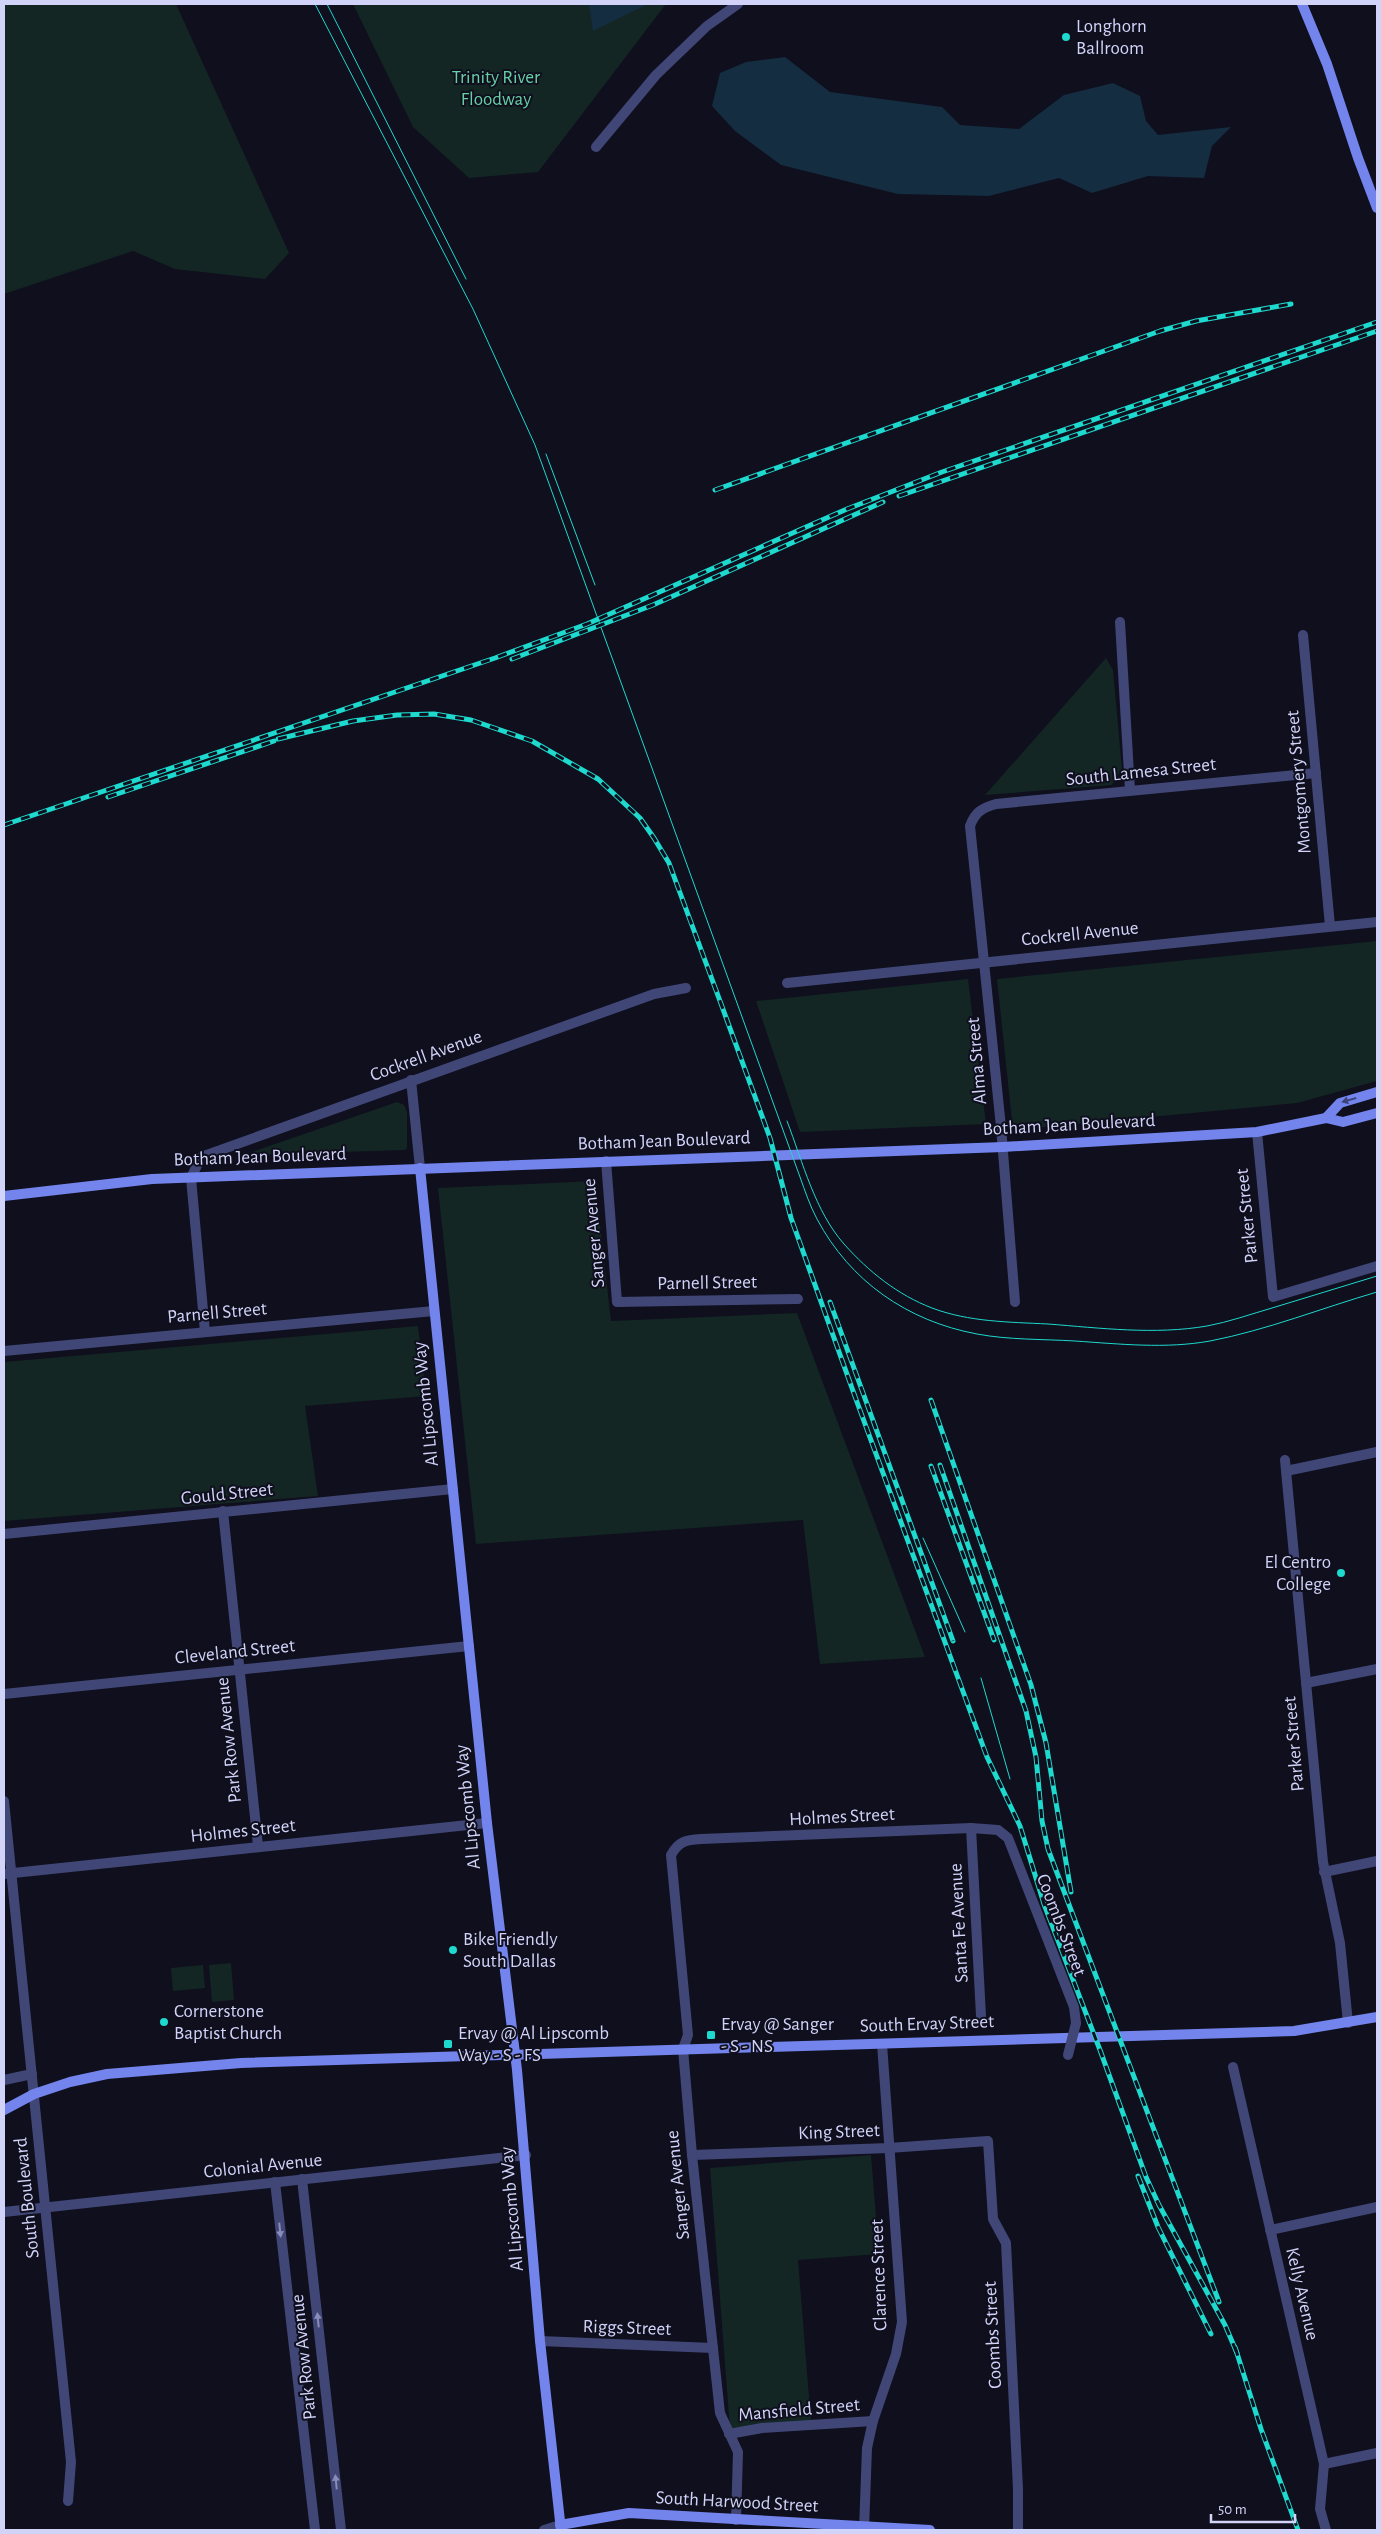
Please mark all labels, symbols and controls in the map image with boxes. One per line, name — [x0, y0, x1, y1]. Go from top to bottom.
place label: Longhorn Ballroom — [1076, 17, 1147, 58]
marker: Longhorn Ballroom — [1060, 31, 1072, 43]
park label: Trinity River Floodway — [452, 68, 540, 109]
street label: Montgomery Street — [1283, 709, 1315, 855]
street label: South Lamesa Street — [1065, 755, 1217, 789]
street label: Cockrell Avenue — [1021, 918, 1139, 950]
street label: Alma Street — [964, 1017, 990, 1105]
street label: Cockrell Avenue — [367, 1027, 485, 1085]
one-way arrow — [1341, 1097, 1356, 1105]
street label: Botham Jean Boulevard — [982, 1111, 1156, 1139]
street label: Botham Jean Boulevard — [577, 1128, 751, 1154]
street label: Botham Jean Boulevard — [173, 1144, 347, 1170]
street label: Parker Street — [1233, 1168, 1261, 1264]
street label: Sanger Avenue — [580, 1178, 608, 1288]
street label: Parnell Street — [657, 1273, 757, 1293]
street label: Parnell Street — [166, 1299, 268, 1327]
street label: Al Lipscomb Way — [410, 1341, 442, 1467]
street label: Gould Street — [180, 1480, 274, 1508]
place label: El Centro College — [1264, 1553, 1331, 1594]
marker: El Centro College — [1335, 1567, 1347, 1579]
street label: Cleveland Street — [174, 1636, 296, 1668]
street label: Park Row Avenue — [213, 1676, 245, 1804]
street label: Parker Street — [1280, 1696, 1308, 1792]
street label: Al Lipscomb Way — [452, 1744, 484, 1870]
street label: Holmes Street — [789, 1805, 895, 1829]
street label: Holmes Street — [190, 1816, 296, 1846]
street label: Santa Fe Avenue — [946, 1863, 972, 1983]
street label: Coombs Street — [1033, 1871, 1089, 1979]
place label: Bike Friendly South Dallas — [463, 1930, 558, 1971]
marker: Bike Friendly South Dallas — [447, 1944, 459, 1956]
place label: Cornerstone Baptist Church — [174, 2002, 282, 2043]
street label: South Ervay Street — [860, 2012, 994, 2036]
place label: Ervay @ Sanger - S - NS — [721, 2015, 834, 2056]
marker: Cornerstone Baptist Church — [158, 2016, 170, 2028]
place label: Ervay @ Al Lipscomb Way - S - FS — [458, 2024, 609, 2065]
marker: Ervay @ Sanger - S - NS — [705, 2029, 717, 2041]
marker: Ervay @ Al Lipscomb Way - S - FS — [442, 2038, 454, 2050]
street label: King Street — [798, 2121, 880, 2143]
street label: Sanger Avenue — [663, 2129, 693, 2241]
street label: South Boulevard — [11, 2136, 43, 2259]
street label: Al Lipscomb Way — [497, 2146, 527, 2272]
street label: Colonial Avenue — [203, 2150, 323, 2182]
street label: Clarence Street — [868, 2219, 890, 2331]
one-way arrow — [276, 2222, 284, 2238]
street label: Kelly Avenue — [1282, 2246, 1322, 2342]
street label: Coombs Street — [981, 2281, 1005, 2389]
street label: Park Row Avenue — [288, 2293, 320, 2421]
one-way arrow — [314, 2312, 322, 2328]
street label: Riggs Street — [582, 2317, 672, 2339]
street label: Mansfield Street — [737, 2395, 861, 2425]
one-way arrow — [332, 2473, 340, 2489]
street label: South Harwood Street — [655, 2488, 819, 2516]
scale bar — [1211, 2492, 1295, 2524]
text: 50 m — [1218, 2502, 1247, 2517]

